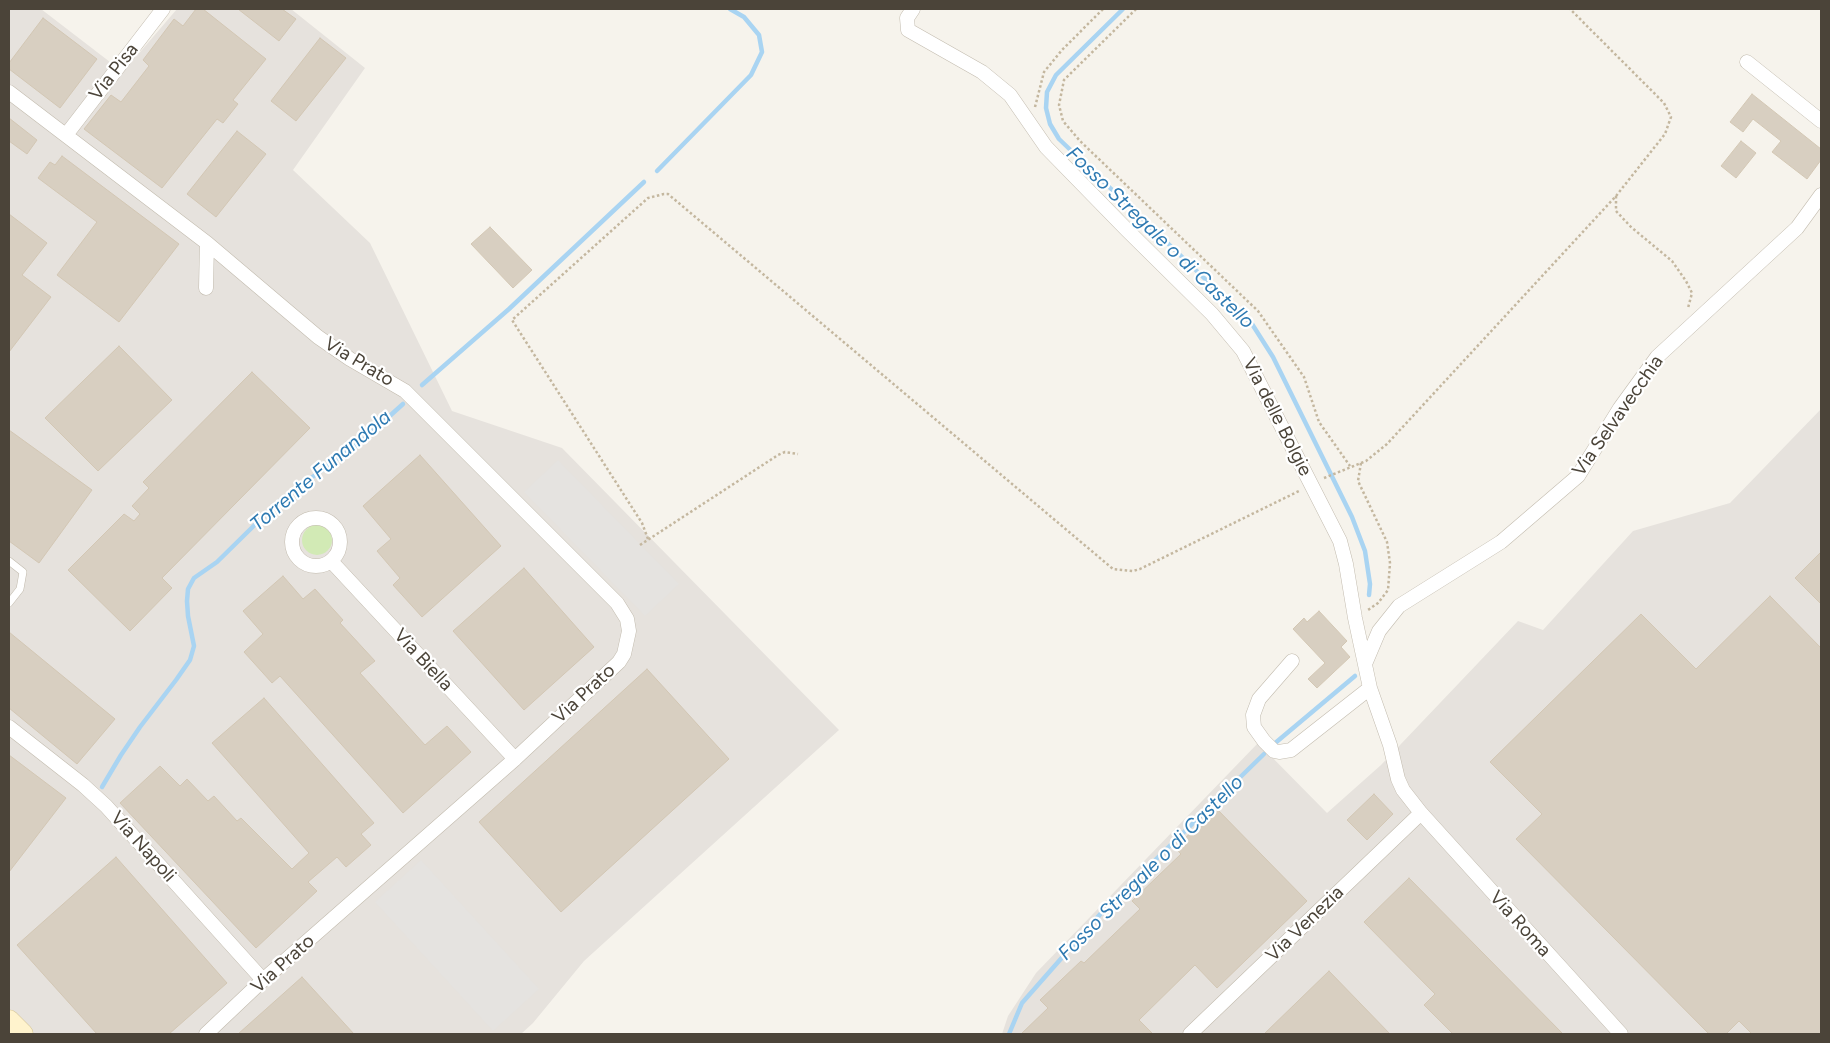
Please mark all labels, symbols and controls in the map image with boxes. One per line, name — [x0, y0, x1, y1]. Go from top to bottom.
street label: Via Pisa — [85, 39, 143, 105]
water label: Fosso Stregale o di Castello — [1061, 142, 1259, 334]
street label: Via Prato — [320, 332, 398, 392]
street label: Via Selvavecchia — [1568, 351, 1668, 481]
street label: Via delle Bolgie — [1237, 354, 1317, 480]
water label: Torrente Funandola — [246, 405, 396, 537]
street label: Via Biella — [389, 624, 457, 696]
street label: Via Prato — [548, 659, 620, 729]
water label: Fosso Stregale o di Castello — [1053, 770, 1249, 966]
street label: Via Napoli — [105, 807, 181, 887]
street label: Via Venezia — [1261, 881, 1349, 967]
street label: Via Roma — [1485, 886, 1555, 962]
street label: Via Prato — [247, 930, 319, 998]

